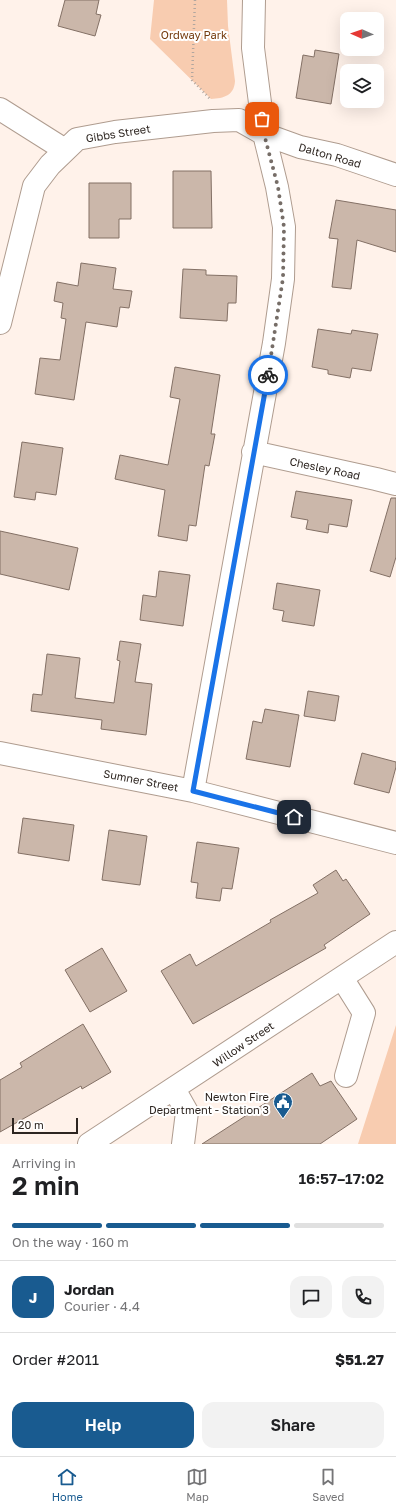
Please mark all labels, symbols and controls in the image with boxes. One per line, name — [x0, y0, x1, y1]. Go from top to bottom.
north arrow — [340, 12, 384, 56]
map controls — [340, 12, 384, 108]
park label: Ordway Park — [161, 28, 227, 41]
button: layers — [340, 64, 384, 108]
pin — [245, 102, 279, 136]
icon: bag — [251, 108, 273, 130]
street label: Gibbs Street — [85, 121, 151, 145]
street label: Dalton Road — [297, 140, 363, 170]
courier — [248, 355, 288, 395]
icon: bike — [257, 364, 279, 386]
street label: Chesley Road — [288, 454, 362, 482]
street label: Sumner Street — [102, 766, 180, 794]
pin — [277, 800, 311, 834]
icon: home — [283, 806, 305, 828]
street label: Willow Street — [210, 1019, 276, 1069]
place label: Newton Fire Department - Station 3 — [149, 1090, 269, 1116]
public building icon: Newton Fire Department - Station 3 — [272, 1091, 294, 1119]
scale bar — [12, 1116, 78, 1135]
text: 20 m — [18, 1118, 44, 1131]
text: Arriving in — [12, 1155, 76, 1171]
text: 16:57–17:02 — [299, 1169, 384, 1187]
text: 2 min — [12, 1170, 80, 1201]
text: On the way · 160 m — [12, 1234, 129, 1250]
button: chat — [290, 1276, 332, 1318]
button: phone — [342, 1276, 384, 1318]
text: Jordan — [64, 1280, 114, 1298]
text: J — [29, 1288, 37, 1306]
text: Courier · 4.4 — [64, 1298, 140, 1314]
text: Order #2011 — [12, 1350, 99, 1368]
text: $51.27 — [335, 1350, 384, 1368]
button: Help — [12, 1402, 194, 1448]
button: Share — [202, 1402, 384, 1448]
tab: Home — [52, 1466, 83, 1503]
tab: Map — [186, 1466, 209, 1503]
tab: Saved — [312, 1466, 344, 1503]

